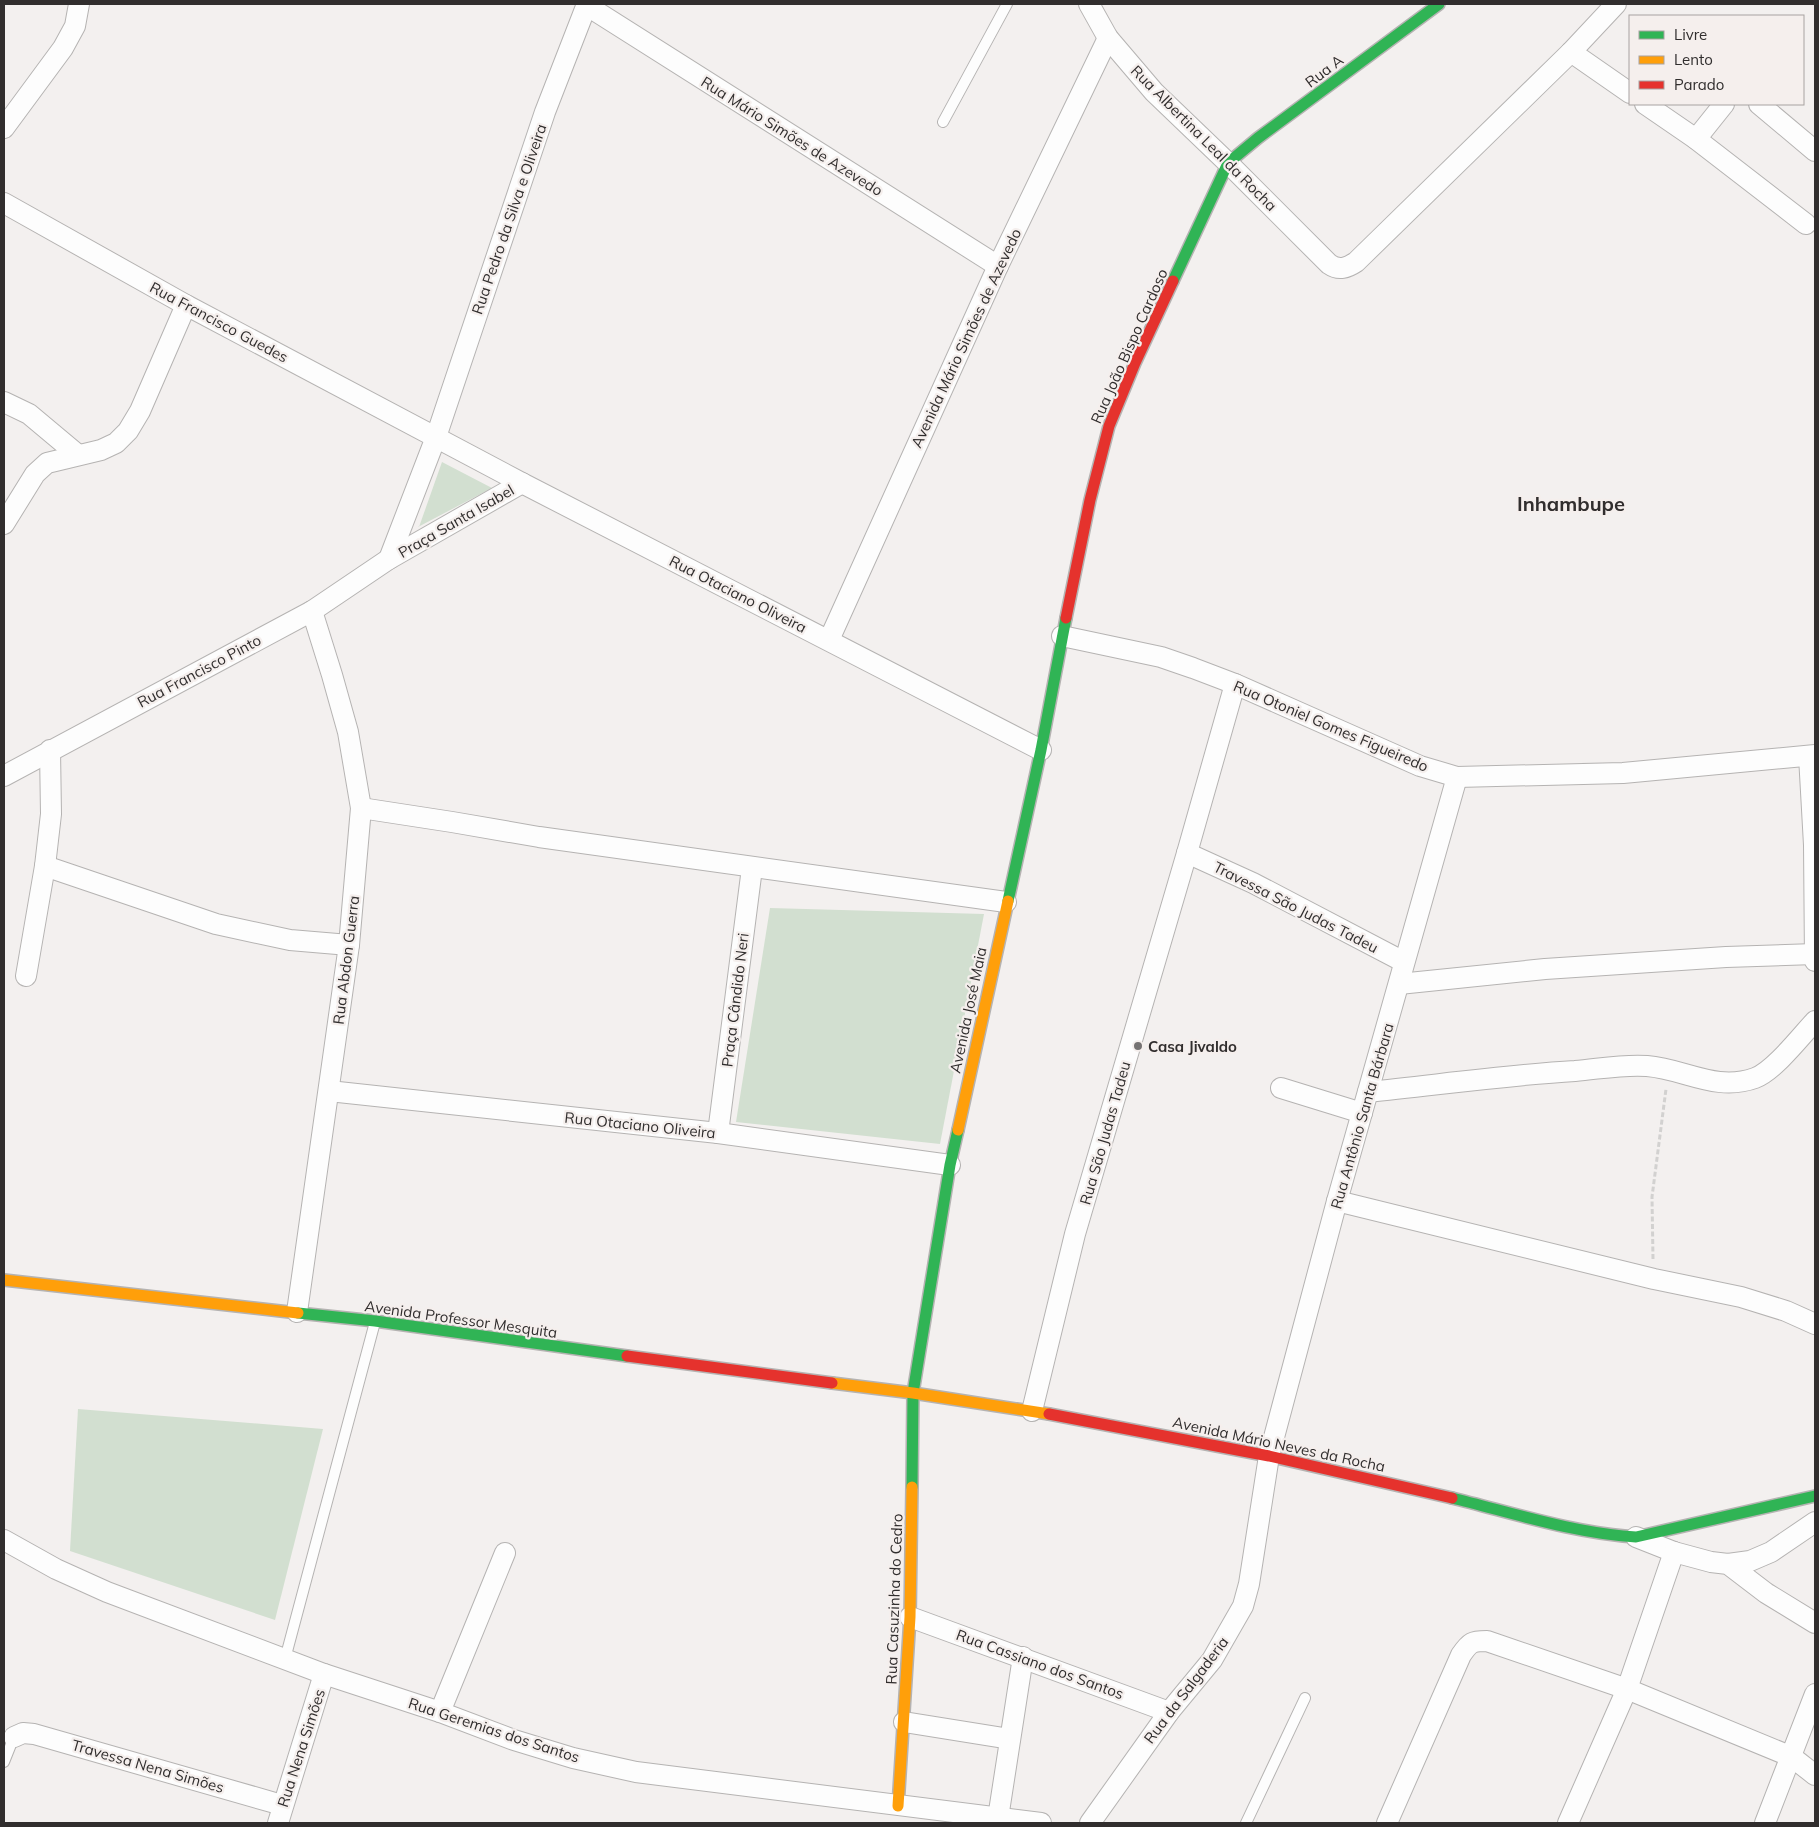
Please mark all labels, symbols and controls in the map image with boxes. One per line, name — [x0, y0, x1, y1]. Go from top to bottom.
legend — [1629, 15, 1804, 105]
text: Livre — [1674, 25, 1707, 44]
street label: Rua A — [1301, 50, 1347, 92]
text: Lento — [1674, 50, 1713, 69]
street label: Rua Albertina Leal da Rocha — [1127, 61, 1281, 215]
street label: Rua Mário Simões de Azevedo — [698, 72, 886, 200]
text: Parado — [1674, 75, 1724, 94]
street label: Rua Pedro da Silva e Oliveira — [467, 121, 551, 317]
street label: Avenida Mário Simões de Azevedo — [907, 225, 1025, 451]
street label: Rua João Bispo Cardoso — [1086, 266, 1172, 426]
street label: Rua Francisco Guedes — [147, 277, 291, 367]
street label: Praça Santa Isabel — [395, 480, 517, 562]
district label: Inhambupe — [1517, 491, 1625, 516]
street label: Rua Otaciano Oliveira — [666, 551, 810, 637]
street label: Rua Francisco Pinto — [134, 630, 264, 712]
street label: Rua Otoniel Gomes Figueiredo — [1231, 676, 1431, 776]
street label: Travessa São Judas Tadeu — [1210, 857, 1382, 957]
street label: Rua Abdon Guerra — [329, 894, 363, 1026]
street label: Praça Cândido Neri — [717, 932, 753, 1068]
street label: Avenida José Maia — [945, 945, 991, 1075]
street label: Rua Antônio Santa Bárbara — [1326, 1021, 1398, 1211]
place label: Casa Jivaldo — [1148, 1037, 1237, 1056]
marker: Casa Jivaldo — [1132, 1040, 1144, 1052]
street label: Rua São Judas Tadeu — [1075, 1059, 1135, 1207]
street label: Rua Otaciano Oliveira — [564, 1108, 716, 1142]
street label: Avenida Professor Mesquita — [364, 1296, 558, 1342]
street label: Avenida Mário Neves da Rocha — [1171, 1412, 1387, 1476]
street label: Rua Casuzinha do Cedro — [882, 1513, 906, 1685]
street label: Rua Cassiano dos Santos — [954, 1625, 1126, 1703]
street label: Rua da Salgaderia — [1140, 1633, 1232, 1747]
street label: Rua Nena Simões — [273, 1686, 329, 1810]
street label: Rua Geremias dos Santos — [406, 1693, 582, 1767]
street label: Travessa Nena Simões — [70, 1735, 226, 1797]

